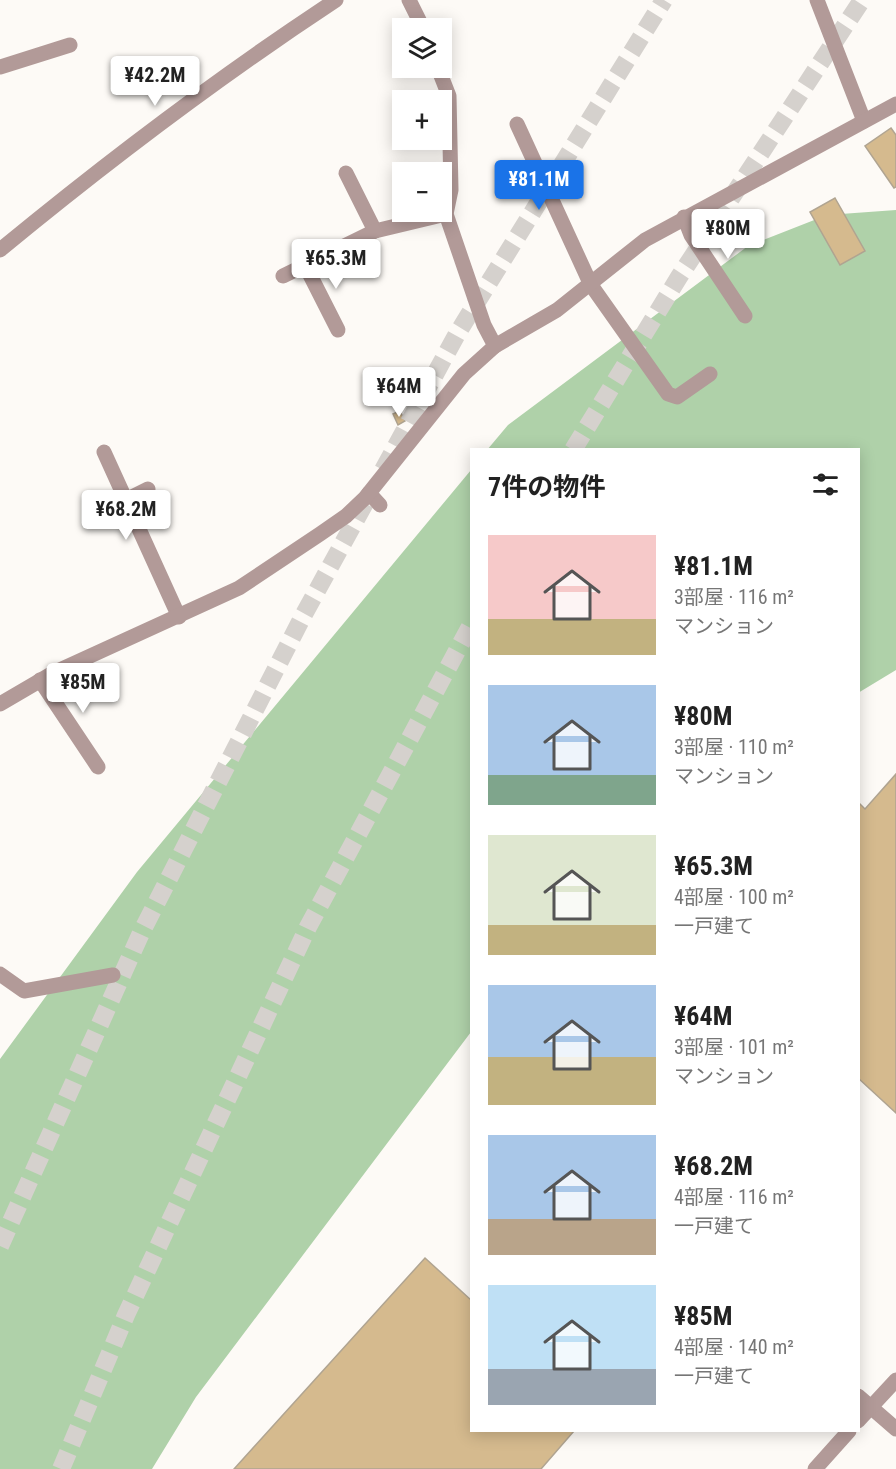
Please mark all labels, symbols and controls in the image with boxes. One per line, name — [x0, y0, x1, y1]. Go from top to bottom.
map controls — [392, 18, 452, 222]
button: layers — [392, 18, 452, 78]
pin: ¥42.2M — [106, 56, 204, 107]
text: ¥42.2M — [125, 63, 185, 87]
button: + — [392, 90, 452, 150]
pin: ¥81.1M — [490, 160, 588, 211]
button: − — [392, 162, 452, 222]
text: ¥81.1M — [509, 167, 569, 191]
pin: ¥80M — [692, 209, 764, 260]
text: ¥80M — [706, 216, 750, 240]
pin: ¥65.3M — [287, 239, 385, 290]
text: ¥65.3M — [306, 246, 366, 270]
pin: ¥64M — [363, 367, 435, 418]
text: ¥64M — [377, 374, 421, 398]
icon: filters — [809, 468, 842, 501]
text: 7件の物件 — [488, 472, 605, 502]
pin: ¥68.2M — [77, 490, 175, 541]
text: ¥68.2M — [96, 497, 156, 521]
text: ¥81.1M — [674, 551, 753, 581]
icon: home — [536, 559, 608, 631]
text: 3部屋 · 116 m² — [674, 585, 794, 609]
text: マンション — [674, 614, 774, 638]
pin: ¥85M — [47, 663, 119, 714]
text: ¥85M — [61, 670, 105, 694]
text: ¥80M — [674, 701, 732, 731]
icon: home — [536, 709, 608, 781]
text: 3部屋 · 110 m² — [674, 735, 794, 759]
text: マンション — [674, 764, 774, 788]
text: ¥65.3M — [674, 851, 753, 881]
icon: home — [536, 859, 608, 931]
text: 4部屋 · 100 m² — [674, 885, 794, 909]
text: 一戸建て — [674, 914, 754, 938]
text: ¥64M — [674, 1001, 732, 1031]
icon: home — [536, 1009, 608, 1081]
text: 3部屋 · 101 m² — [674, 1035, 794, 1059]
text: マンション — [674, 1064, 774, 1088]
text: ¥68.2M — [674, 1151, 753, 1181]
icon: home — [536, 1159, 608, 1231]
text: 4部屋 · 116 m² — [674, 1185, 794, 1209]
text: 一戸建て — [674, 1214, 754, 1238]
text: ¥85M — [674, 1301, 732, 1331]
icon: home — [536, 1309, 608, 1381]
text: 4部屋 · 140 m² — [674, 1335, 794, 1359]
text: 一戸建て — [674, 1364, 754, 1388]

